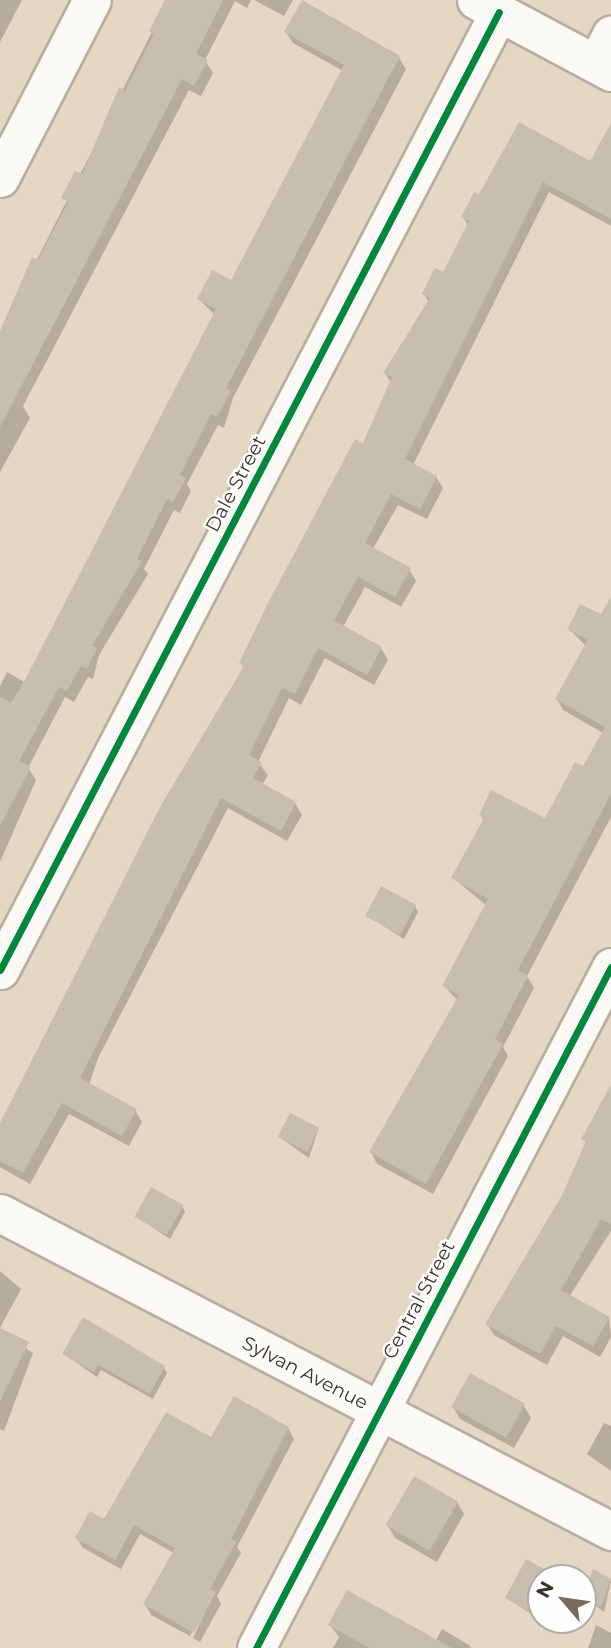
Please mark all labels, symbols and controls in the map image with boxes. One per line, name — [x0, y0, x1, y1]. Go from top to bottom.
street label: Dale Street — [201, 432, 271, 536]
street label: Central Street — [378, 1237, 460, 1363]
street label: Sylvan Avenue — [238, 1332, 372, 1414]
north arrow — [527, 1564, 597, 1634]
text: N — [531, 1577, 559, 1602]

